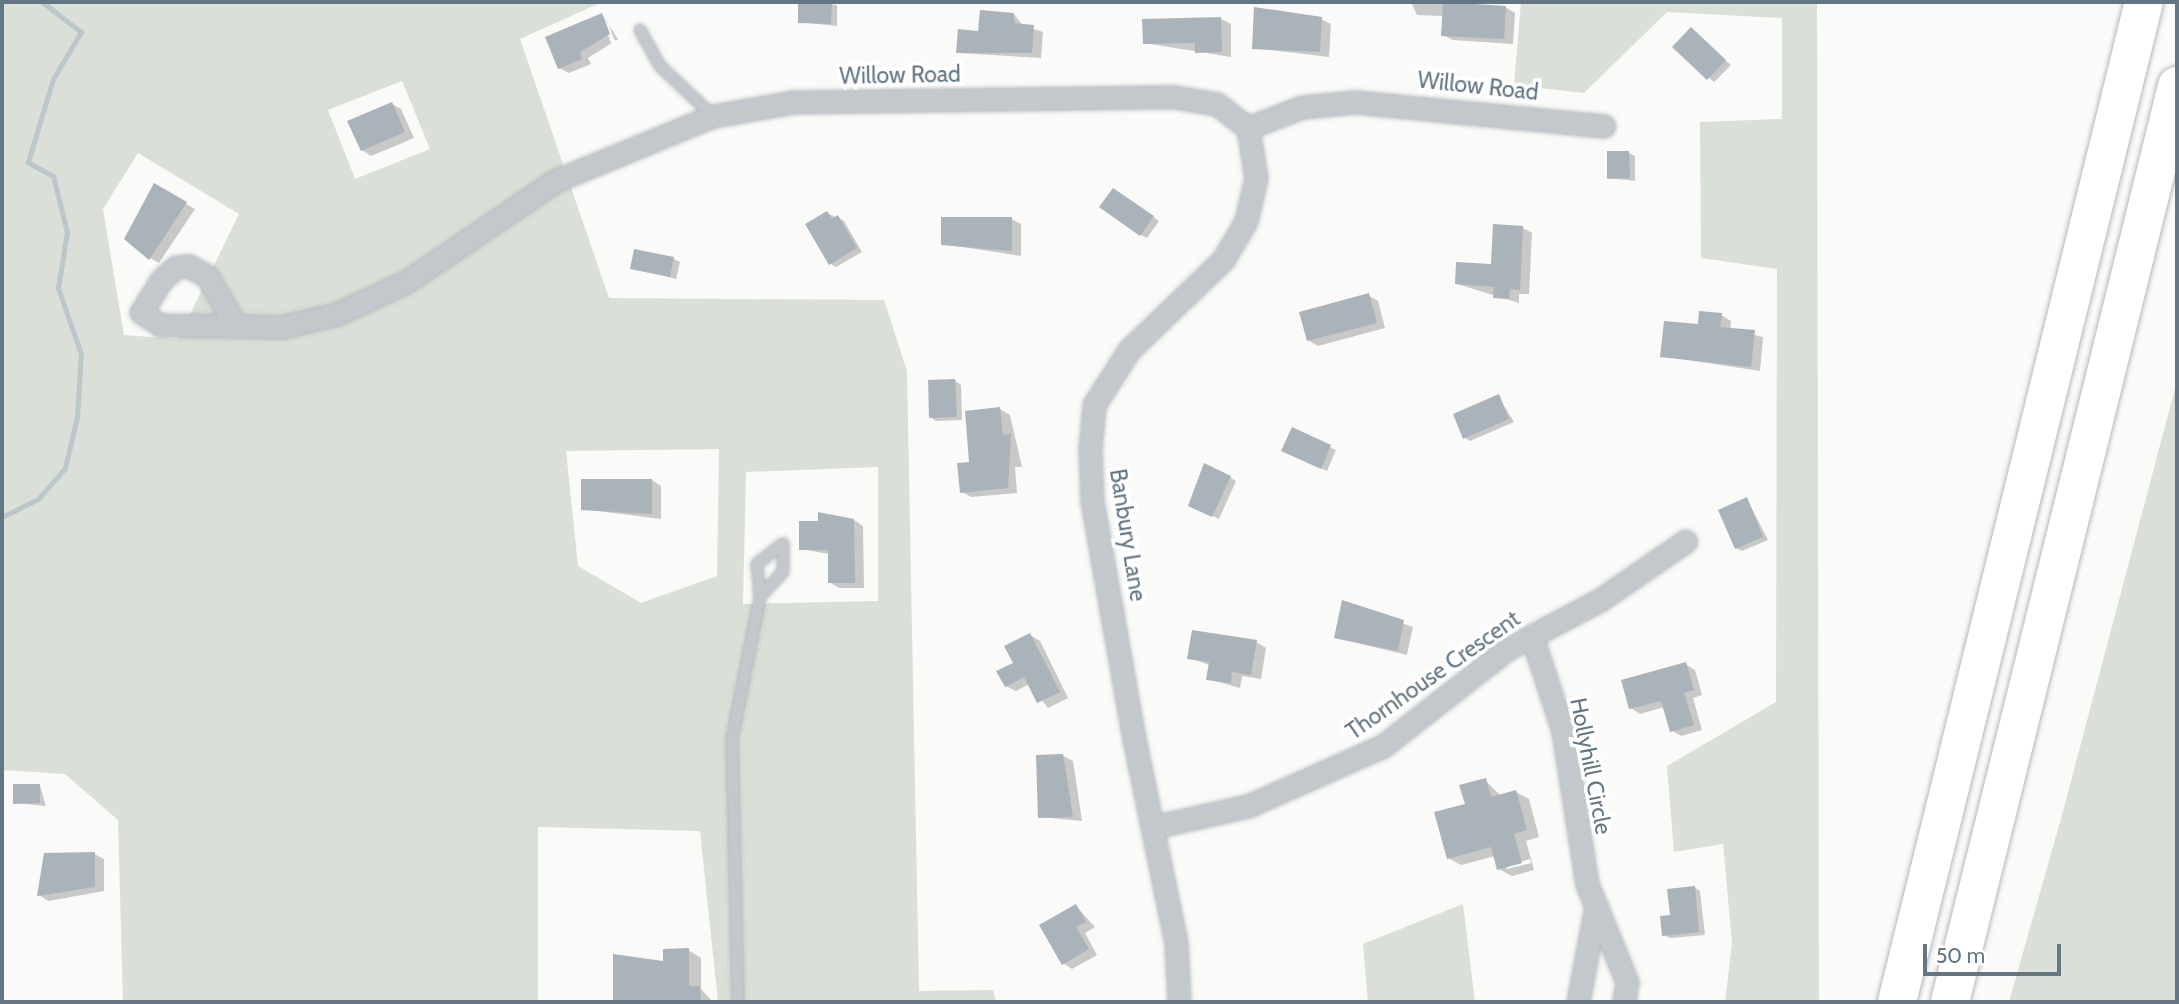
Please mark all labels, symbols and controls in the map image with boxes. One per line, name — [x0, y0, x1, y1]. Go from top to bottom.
street label: Willow Road — [839, 60, 961, 90]
street label: Willow Road — [1416, 66, 1540, 106]
street label: Banbury Lane — [1104, 467, 1152, 603]
street label: Thornhouse Crescent — [1341, 605, 1525, 745]
street label: Hollyhill Circle — [1564, 695, 1618, 837]
scale bar — [1927, 930, 2065, 974]
text: 50 m — [1936, 943, 1985, 968]

